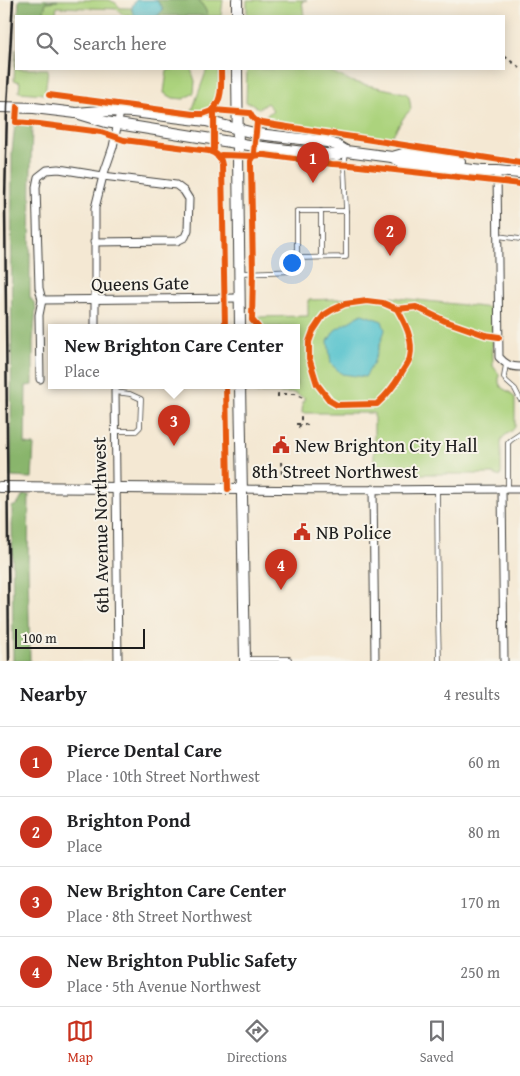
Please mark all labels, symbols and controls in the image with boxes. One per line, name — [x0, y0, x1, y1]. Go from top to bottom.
search box — [15, 15, 505, 70]
icon: search — [33, 29, 61, 57]
text: Search here — [73, 29, 167, 57]
pin: 1 — [297, 142, 329, 183]
pin: 2 — [374, 215, 406, 256]
your location — [279, 250, 305, 276]
street label: Queens Gate — [91, 268, 189, 298]
popup — [48, 324, 300, 389]
text: New Brighton Care Center — [64, 331, 284, 359]
text: Place — [64, 359, 100, 383]
pin: 3 — [158, 405, 190, 446]
place label: New Brighton City Hall — [295, 431, 478, 459]
public building icon: New Brighton City Hall — [271, 435, 291, 455]
street label: 6th Avenue Northwest — [84, 436, 116, 614]
street label: 8th Street Northwest — [252, 457, 419, 485]
place label: NB Police — [316, 518, 391, 546]
public building icon: NB Police — [292, 522, 312, 542]
pin: 4 — [265, 549, 297, 590]
scale bar — [15, 626, 145, 649]
text: 100 m — [22, 628, 57, 648]
text: Nearby — [20, 678, 87, 709]
text: 4 results — [443, 682, 500, 706]
text: Pierce Dental Care — [67, 736, 222, 764]
text: 1 — [32, 750, 40, 774]
text: 60 m — [468, 750, 500, 774]
text: Place · 10th Street Northwest — [67, 764, 260, 788]
text: Brighton Pond — [67, 806, 191, 834]
text: 2 — [32, 820, 40, 844]
text: 80 m — [468, 820, 500, 844]
text: Place — [67, 834, 102, 858]
text: New Brighton Care Center — [67, 876, 286, 904]
text: 3 — [32, 890, 40, 914]
text: 170 m — [460, 890, 500, 914]
text: Place · 8th Street Northwest — [67, 904, 252, 928]
text: New Brighton Public Safety — [67, 946, 297, 974]
text: 4 — [32, 960, 40, 984]
text: 250 m — [460, 960, 500, 984]
text: Place · 5th Avenue Northwest — [67, 974, 261, 998]
tab: Map — [66, 1017, 94, 1067]
tab: Directions — [227, 1017, 287, 1067]
tab: Saved — [420, 1017, 454, 1067]

